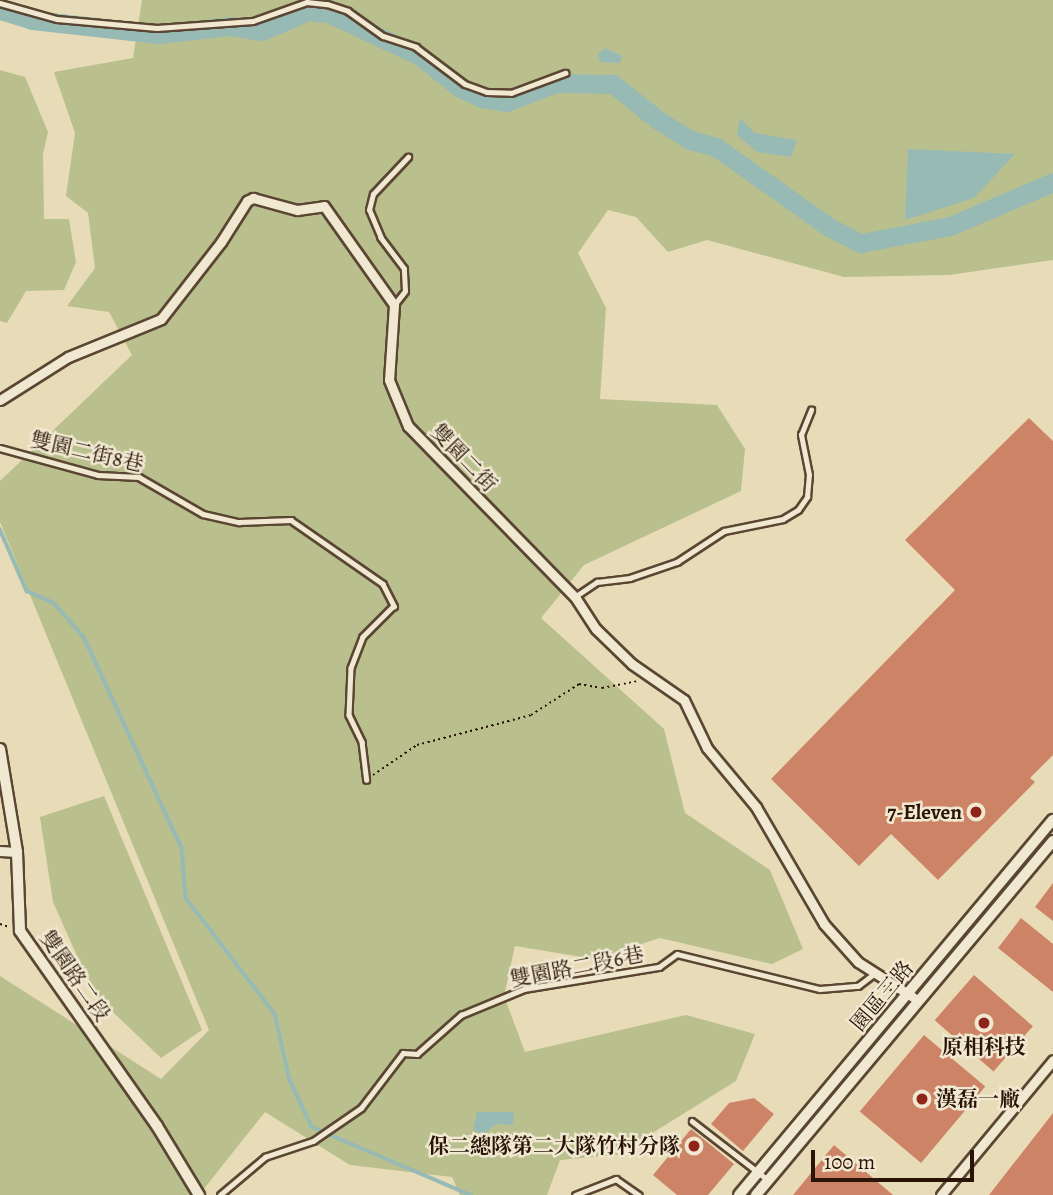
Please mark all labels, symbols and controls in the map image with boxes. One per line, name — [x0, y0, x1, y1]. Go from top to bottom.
street label: 雙園二街 — [426, 419, 502, 497]
street label: 雙園二街8巷 — [28, 427, 146, 477]
place label: 7-Eleven — [887, 799, 962, 825]
marker: 7-Eleven — [968, 804, 984, 820]
street label: 雙園路二段 — [35, 926, 115, 1026]
street label: 雙園路二段6巷 — [508, 942, 646, 992]
street label: 園區三路 — [845, 956, 919, 1036]
marker: 原相科技 — [976, 1015, 992, 1031]
place label: 原相科技 — [942, 1034, 1026, 1060]
place label: 漢磊一廠 — [936, 1086, 1020, 1112]
marker: 漢磊一廠 — [914, 1091, 930, 1107]
place label: 保二總隊第二大隊竹村分隊 — [428, 1133, 680, 1159]
scale bar — [815, 1136, 978, 1180]
marker: 保二總隊第二大隊竹村分隊 — [686, 1138, 702, 1154]
text: 100 m — [824, 1148, 875, 1176]

